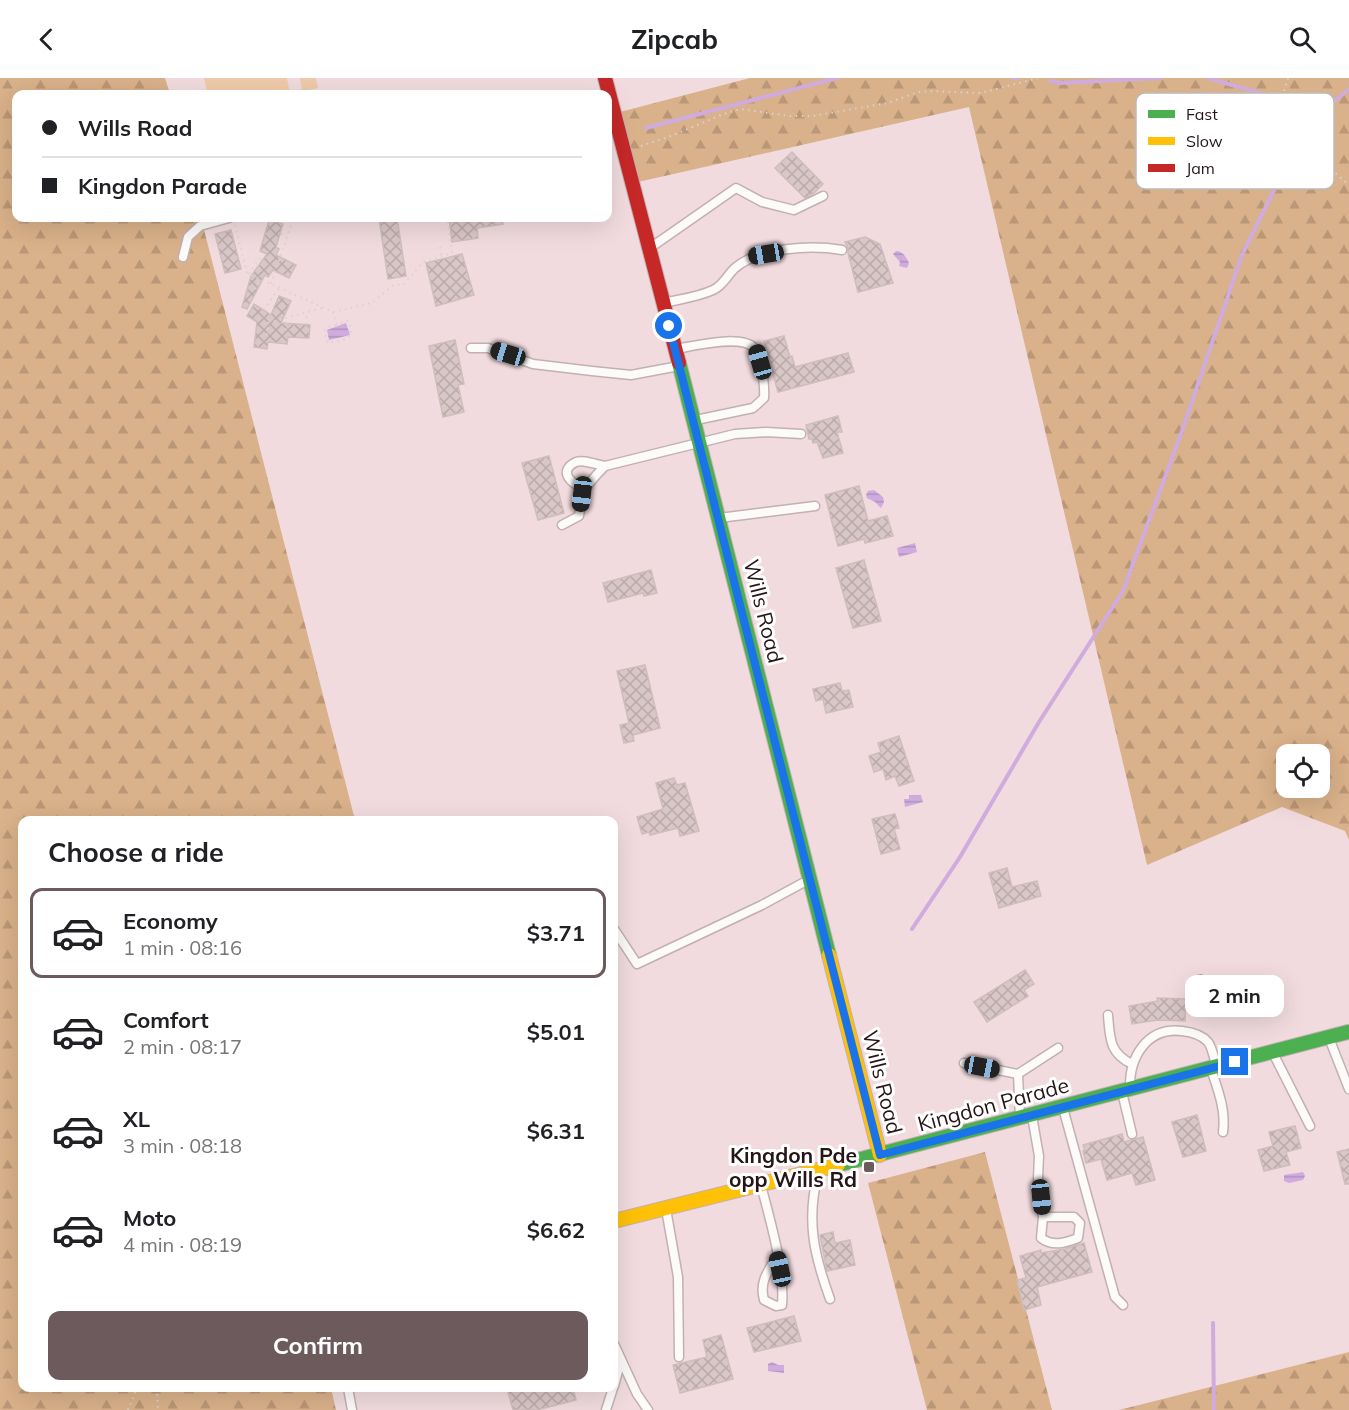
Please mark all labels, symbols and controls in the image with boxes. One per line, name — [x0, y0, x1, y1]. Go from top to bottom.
text: Zipcab — [631, 22, 718, 56]
icon: back — [30, 23, 63, 56]
icon: search — [1286, 23, 1319, 56]
legend — [1136, 93, 1334, 189]
text: Fast — [1186, 104, 1218, 124]
text: Wills Road — [78, 114, 192, 142]
text: Slow — [1186, 131, 1223, 151]
text: Jam — [1186, 158, 1215, 178]
text: Kingdon Parade — [78, 172, 247, 200]
car — [747, 242, 785, 266]
route start — [655, 312, 682, 339]
car — [488, 340, 528, 368]
car — [746, 342, 774, 382]
car — [571, 475, 593, 513]
street label: Wills Road — [739, 557, 789, 665]
map controls — [1276, 744, 1330, 798]
button: locate — [1276, 744, 1330, 798]
text: Choose a ride — [48, 835, 224, 869]
icon: car — [51, 906, 105, 960]
text: Economy — [123, 907, 218, 935]
text: $3.71 — [527, 919, 585, 947]
text: 1 min · 08:16 — [123, 935, 242, 960]
callout: 2 min — [1186, 975, 1284, 1017]
text: 2 min — [1208, 983, 1261, 1008]
icon: car — [51, 1005, 105, 1059]
text: Comfort — [123, 1006, 209, 1034]
text: $5.01 — [527, 1018, 585, 1046]
street label: Wills Road — [858, 1028, 908, 1136]
text: 2 min · 08:17 — [123, 1034, 242, 1059]
route end — [1221, 1048, 1248, 1075]
car — [963, 1055, 1001, 1079]
street label: Kingdon Parade — [914, 1071, 1072, 1137]
icon: car — [51, 1104, 105, 1158]
text: XL — [123, 1105, 150, 1133]
text: $6.31 — [527, 1117, 585, 1145]
text: 3 min · 08:18 — [123, 1133, 242, 1158]
place label: Kingdon Pde opp Wills Rd — [729, 1142, 857, 1192]
marker: Kingdon Pde opp Wills Rd — [862, 1160, 876, 1174]
car — [1030, 1178, 1052, 1216]
icon: car — [51, 1203, 105, 1257]
text: Moto — [123, 1204, 176, 1232]
text: $6.62 — [527, 1216, 585, 1244]
text: 4 min · 08:19 — [123, 1232, 242, 1257]
car — [767, 1250, 793, 1288]
button: Confirm — [48, 1311, 588, 1380]

